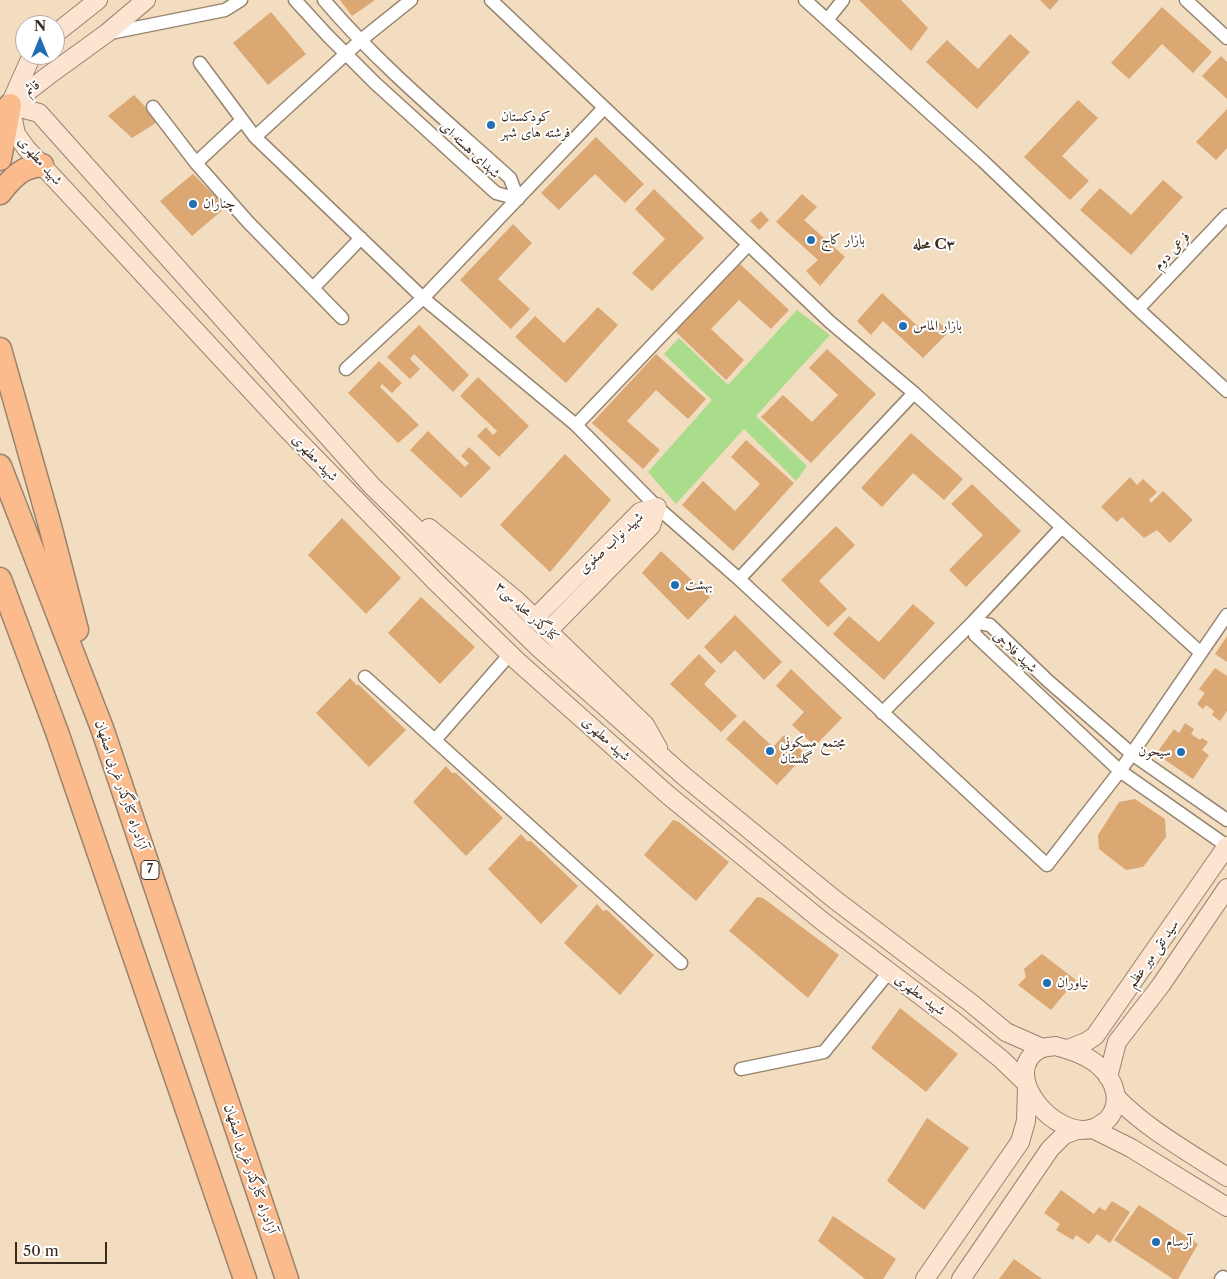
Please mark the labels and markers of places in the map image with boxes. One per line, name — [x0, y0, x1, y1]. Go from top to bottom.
place label: کودکستان فرشته های شهر — [501, 109, 570, 142]
marker: کودکستان فرشته های شهر — [485, 119, 497, 131]
place label: چناران — [203, 196, 235, 212]
marker: چناران — [187, 198, 199, 210]
place label: بازار کاج — [821, 232, 865, 248]
marker: بازار کاج — [805, 234, 817, 246]
place label: بازار الماس — [913, 318, 962, 334]
marker: بازار الماس — [897, 320, 909, 332]
place label: بهشت — [685, 577, 713, 593]
marker: بهشت — [669, 579, 681, 591]
place label: مجتمع مسکونی گلستان — [780, 735, 846, 768]
place label: سیحون — [1138, 744, 1171, 760]
marker: مجتمع مسکونی گلستان — [764, 745, 776, 757]
marker: سیحون — [1175, 746, 1187, 758]
place label: نیاوران — [1057, 975, 1089, 991]
marker: نیاوران — [1041, 977, 1053, 989]
place label: آرسام — [1166, 1234, 1192, 1250]
marker: آرسام — [1150, 1236, 1162, 1248]

